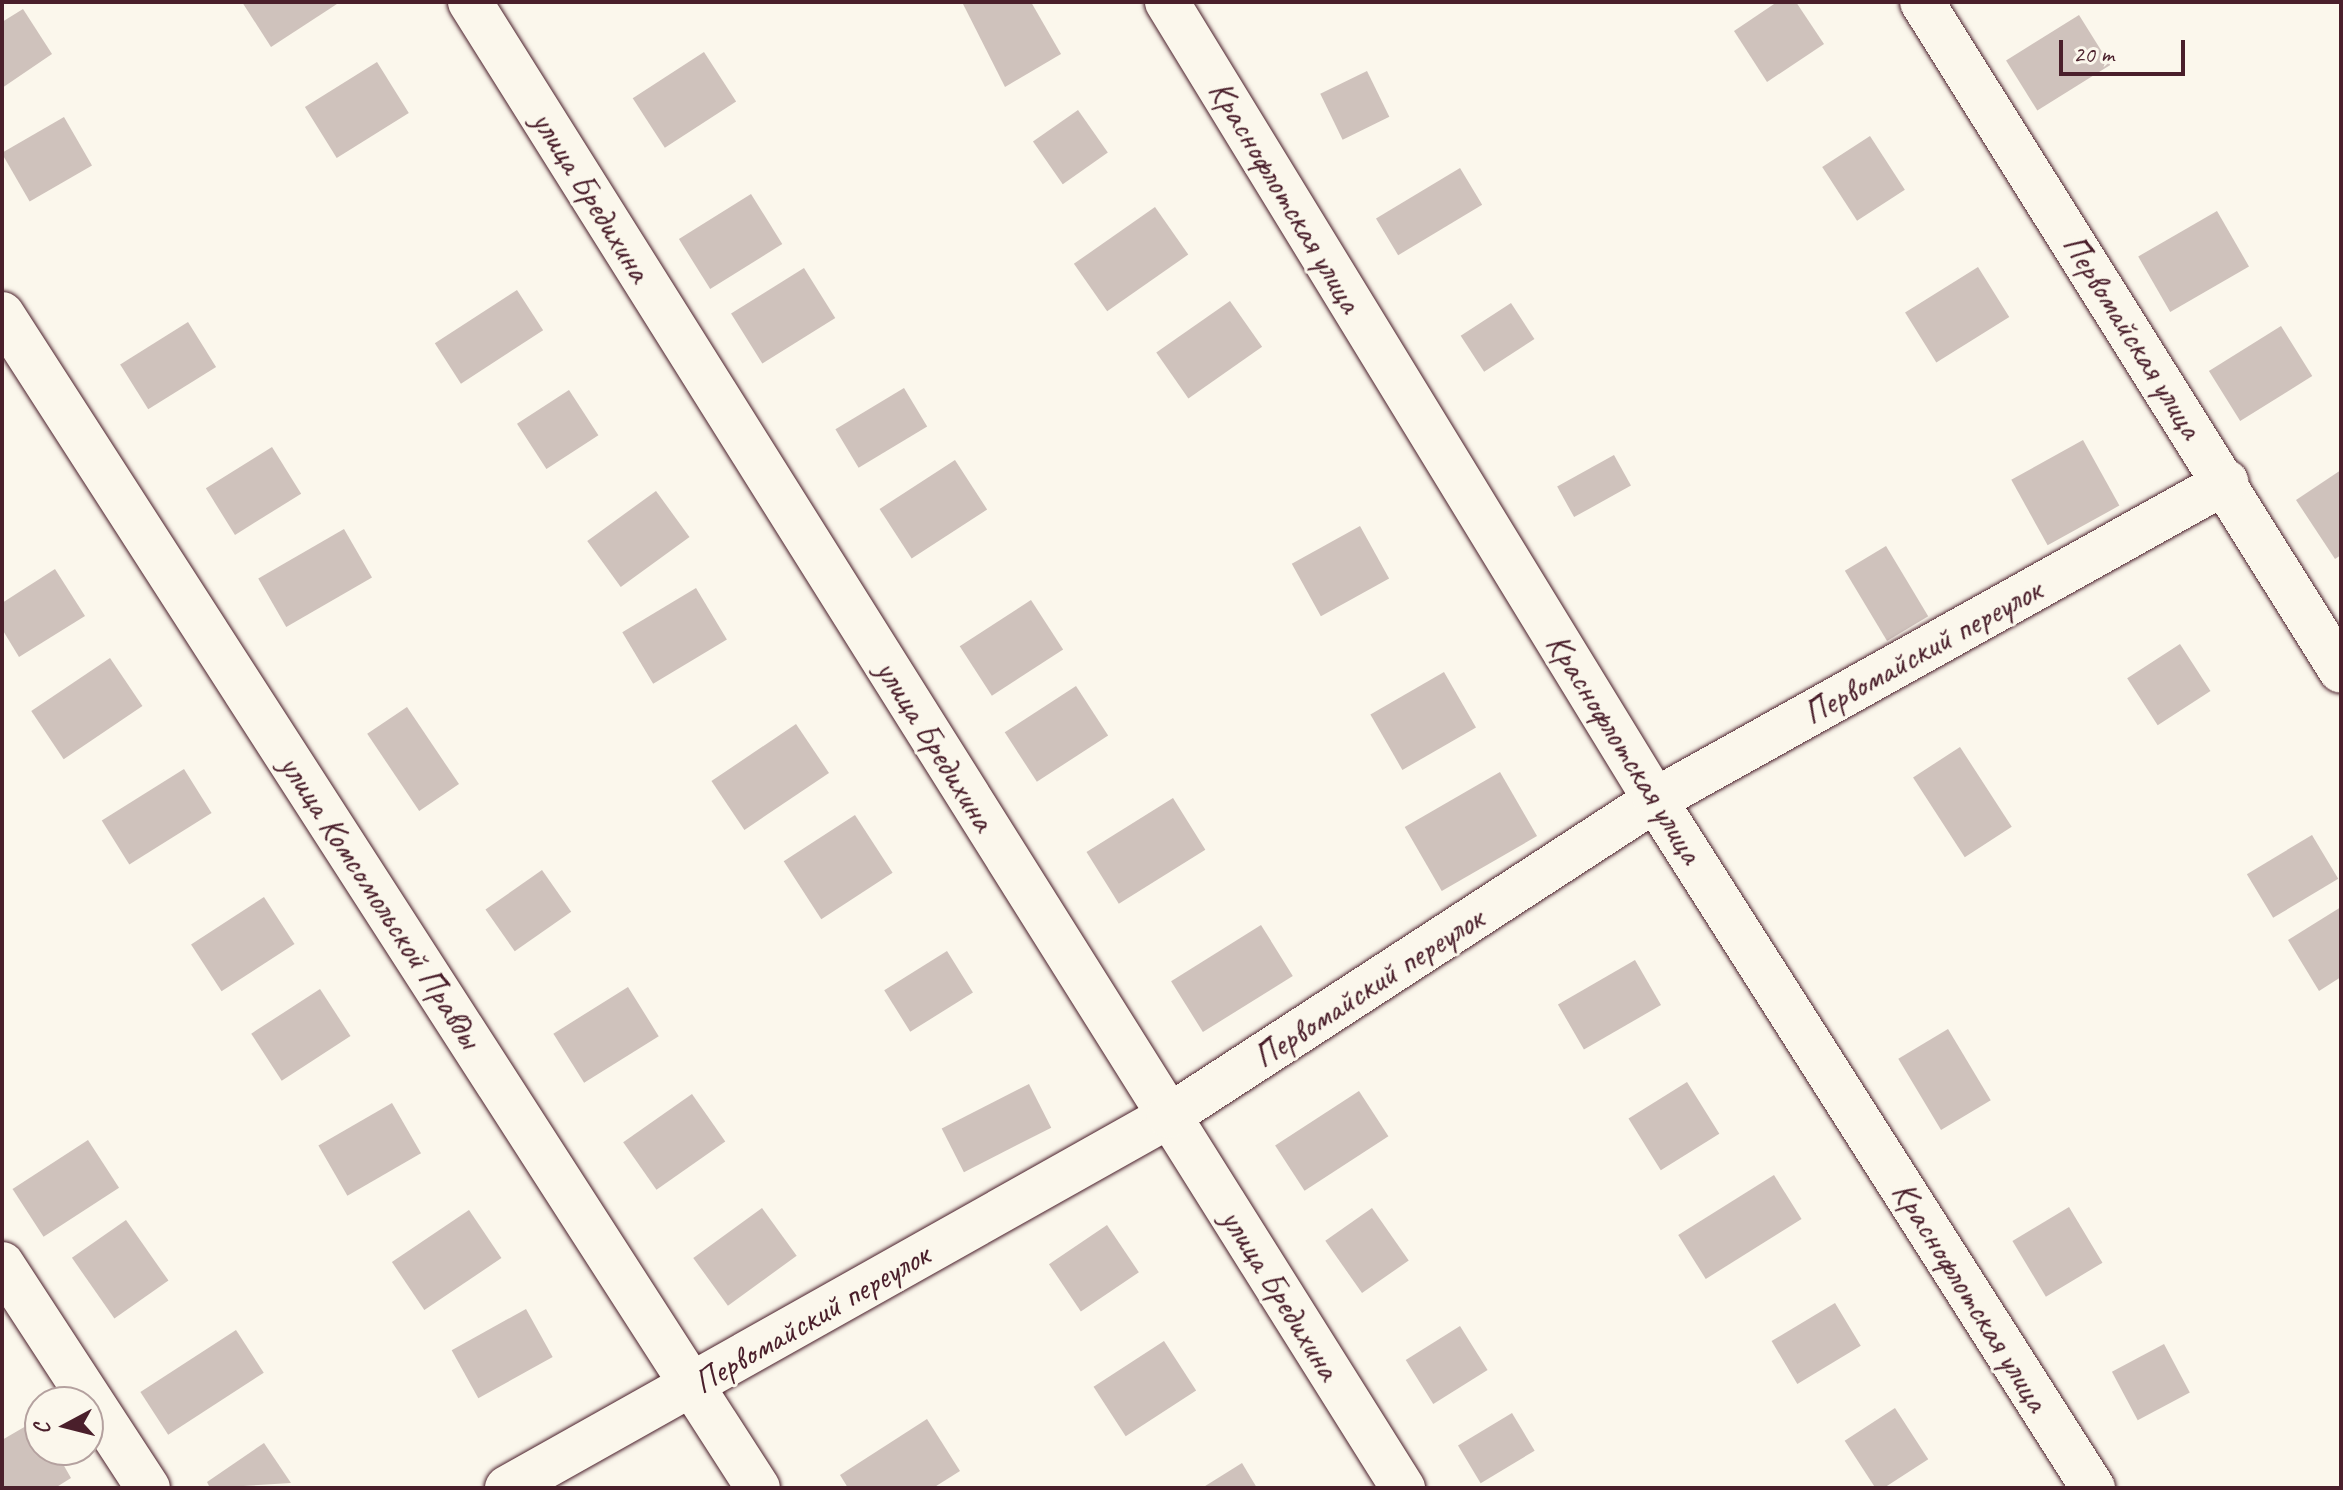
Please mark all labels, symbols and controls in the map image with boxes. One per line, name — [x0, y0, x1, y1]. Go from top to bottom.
scale bar — [2063, 24, 2189, 74]
text: 20 m — [2073, 39, 2114, 69]
street label: Краснофлотская улица — [1200, 72, 1372, 320]
street label: улица Бредихина — [523, 103, 661, 289]
street label: Первомайская улица — [2053, 225, 2213, 447]
street label: Первомайский переулок — [1796, 569, 2048, 733]
street label: Краснофлотская улица — [1537, 625, 1713, 871]
street label: улица Бредихина — [867, 652, 1005, 838]
street label: улица Комсомольской Правды — [272, 748, 490, 1054]
street label: Первомайский переулок — [1245, 898, 1491, 1076]
street label: Краснофлотская улица — [1883, 1173, 2059, 1419]
street label: улица Бредихина — [1212, 1201, 1350, 1387]
street label: Первомайский переулок — [686, 1234, 936, 1402]
north arrow — [24, 1386, 104, 1466]
text: С — [28, 1422, 57, 1436]

